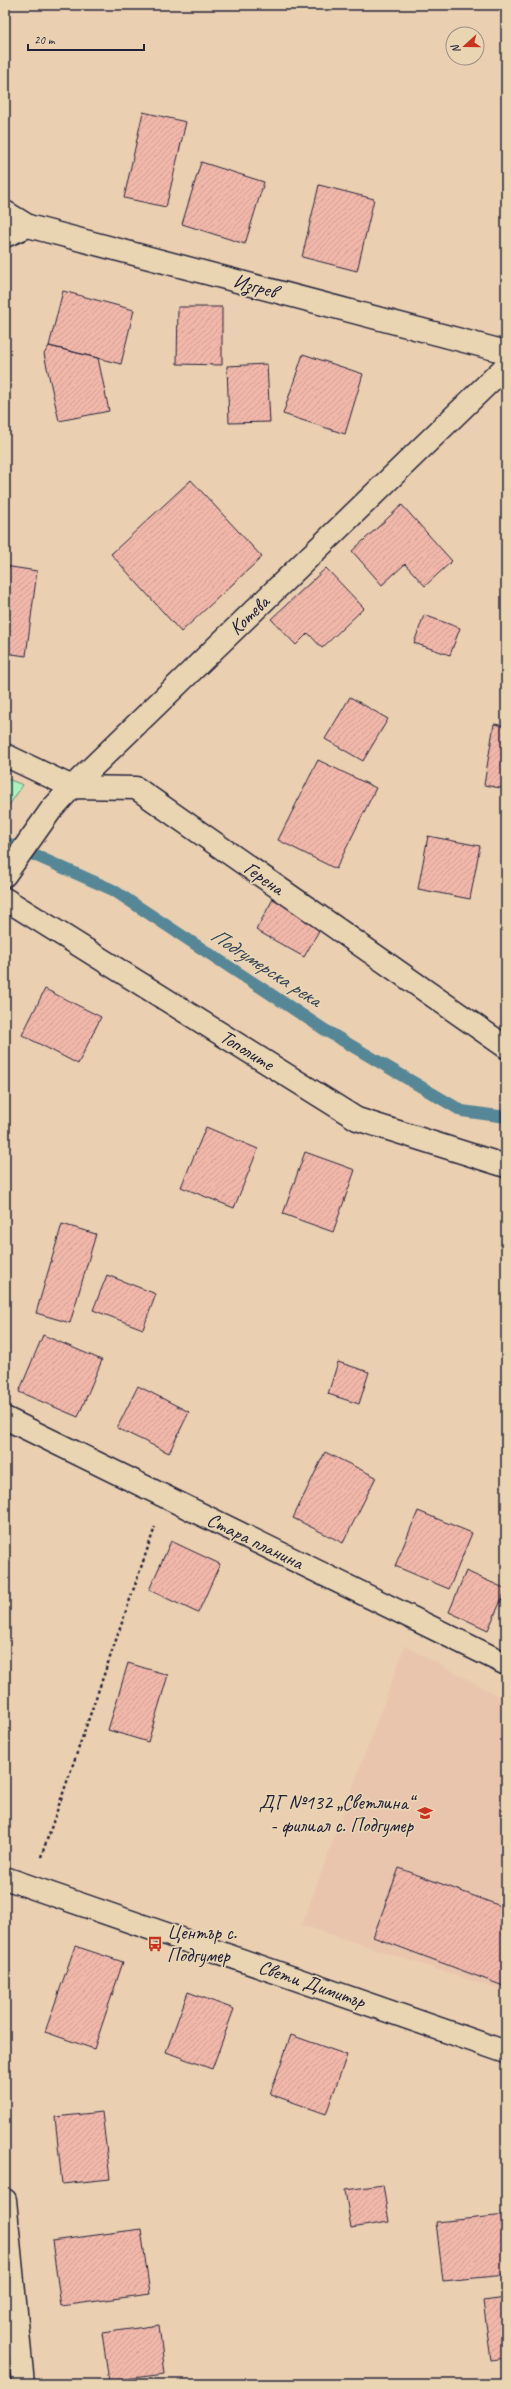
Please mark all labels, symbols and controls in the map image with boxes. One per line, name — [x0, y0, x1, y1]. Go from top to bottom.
scale bar — [28, 26, 144, 52]
north arrow — [445, 26, 485, 66]
text: 20 m — [34, 32, 56, 48]
text: N — [447, 42, 463, 55]
street label: Изгрев — [230, 268, 284, 306]
street label: Котева — [224, 589, 276, 640]
street label: Герена — [239, 855, 290, 902]
water label: Подгумерска река — [206, 922, 328, 1014]
street label: Тополите — [216, 1024, 280, 1077]
street label: Стара планина — [203, 1507, 309, 1576]
place label: ДГ №132 „Светлина“ - филиал с. Подгумер — [259, 1790, 418, 1838]
school or university icon: ДГ №132 „Светлина“ - филиал с. Подгумер — [416, 1804, 434, 1822]
place label: Център с. Подгумер — [167, 1920, 237, 1968]
bus stop icon: Център с. Подгумер — [146, 1935, 164, 1953]
street label: Свети Димитър — [255, 1954, 370, 2014]

